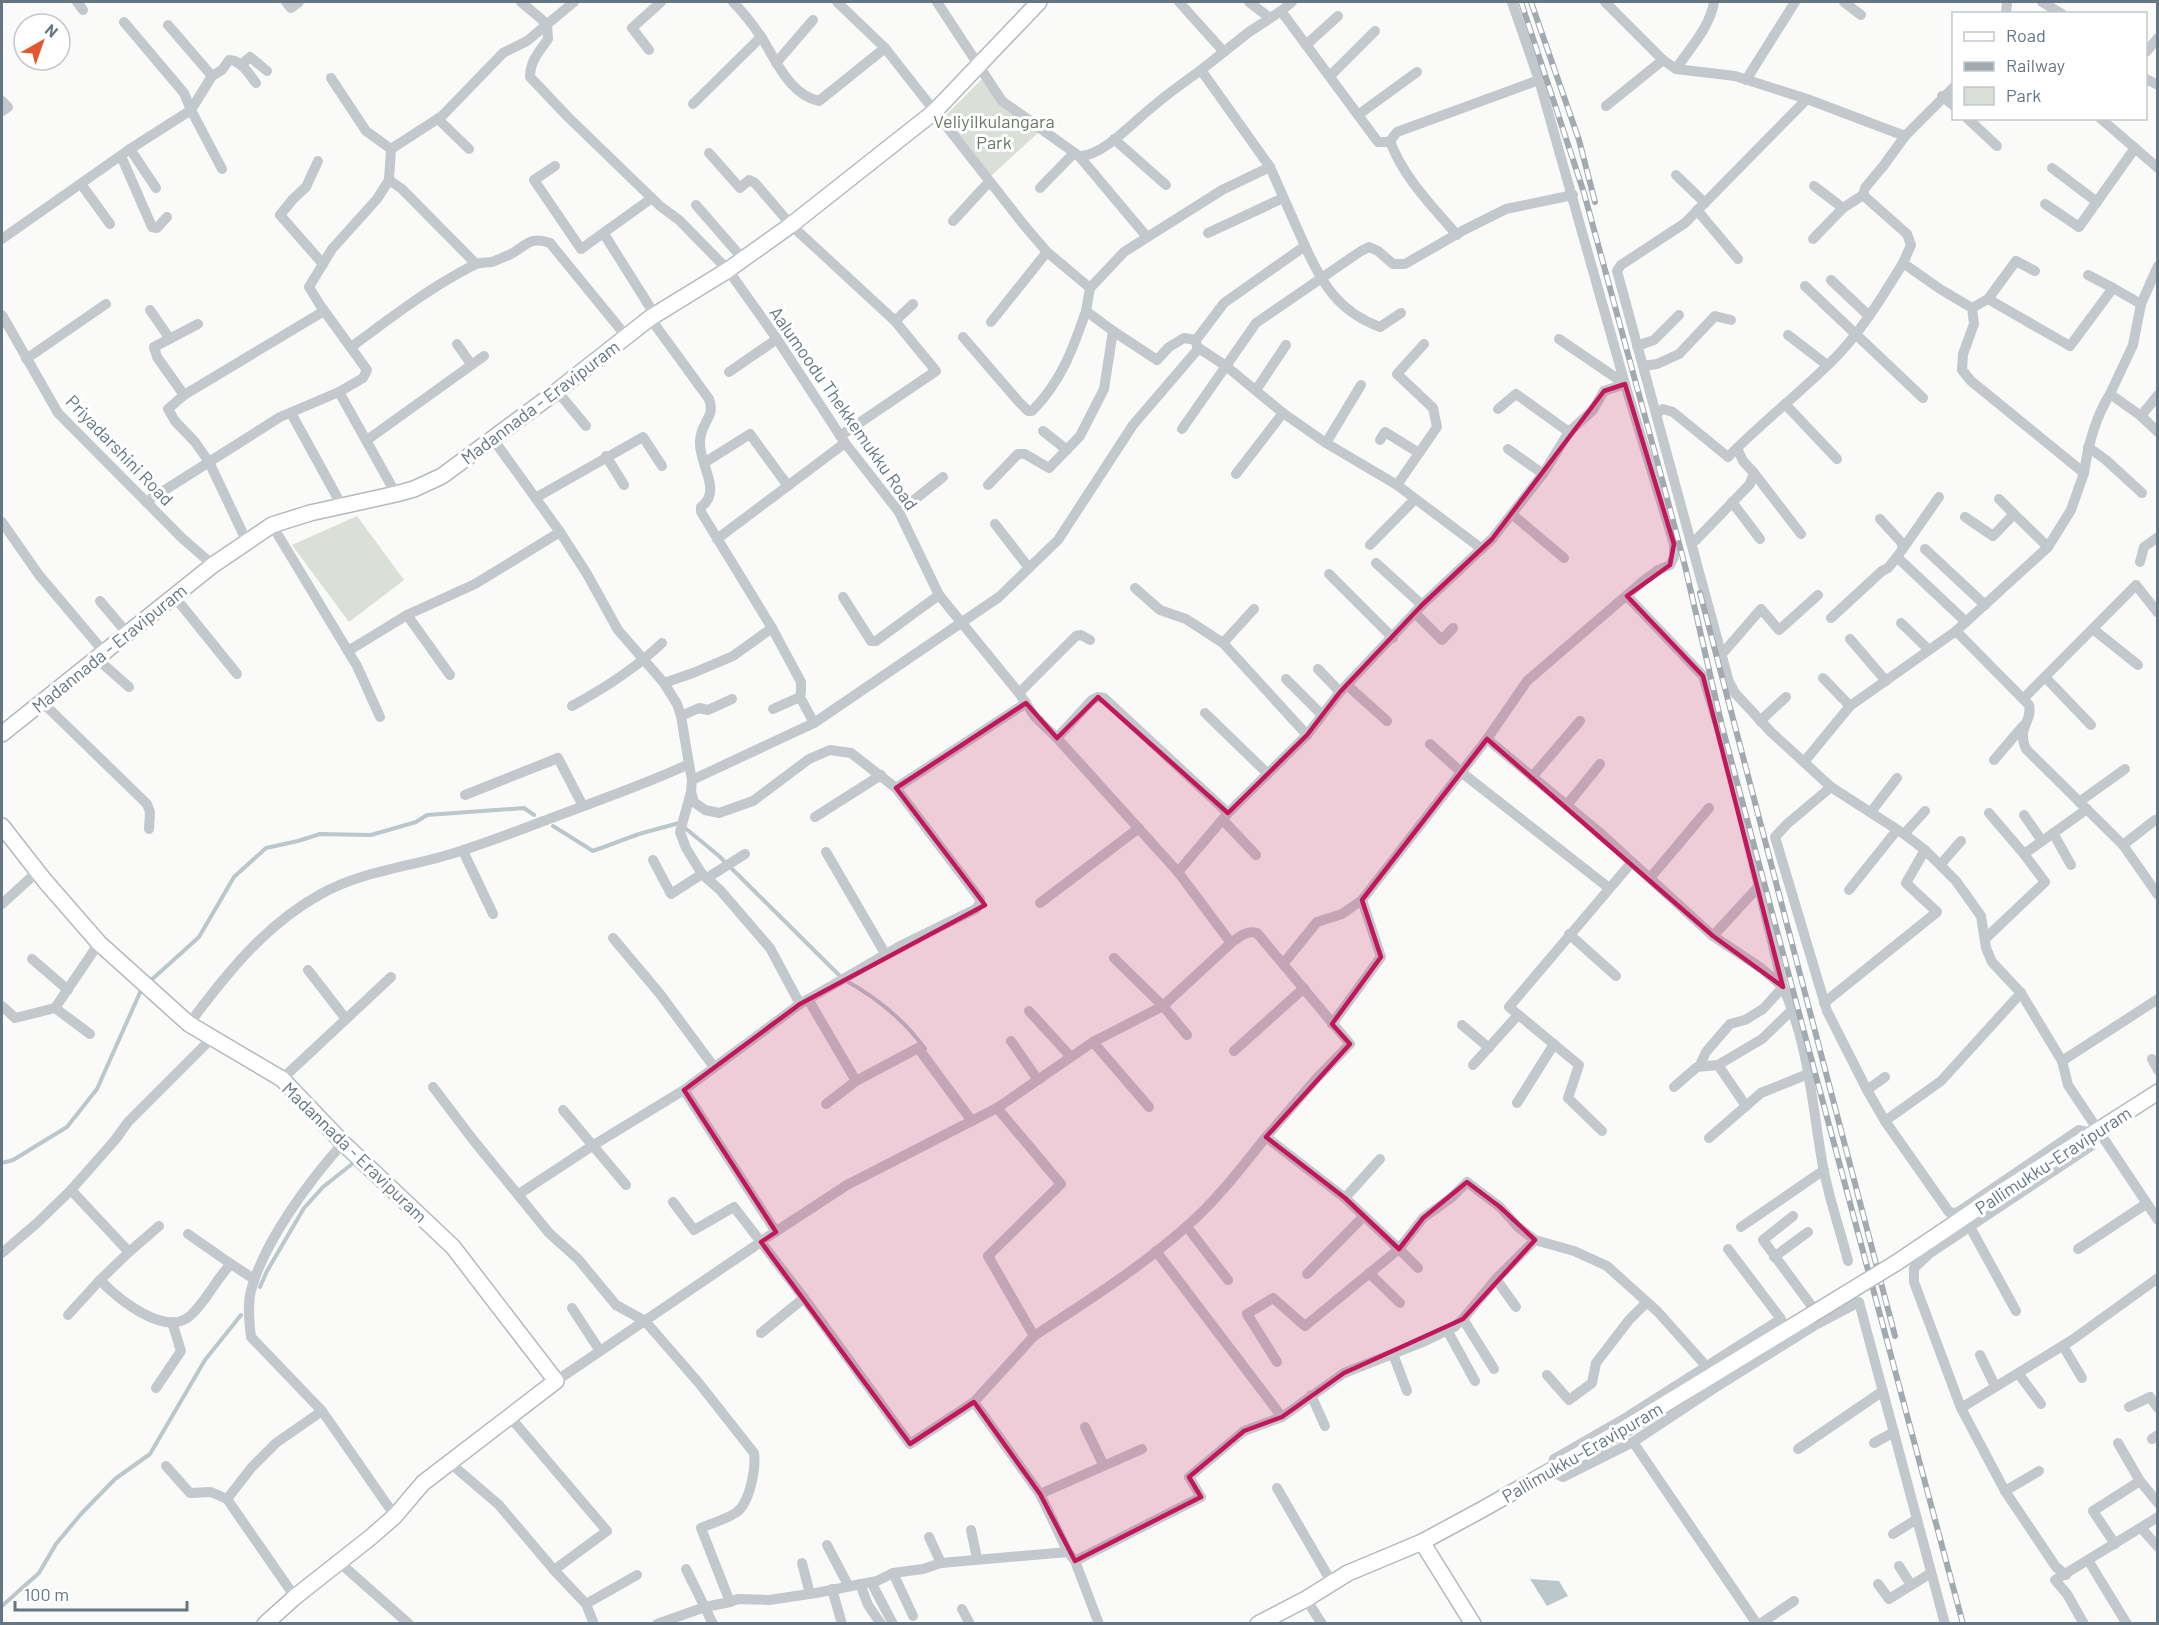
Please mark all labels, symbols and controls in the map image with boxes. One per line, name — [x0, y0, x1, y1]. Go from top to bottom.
north arrow — [12, 12, 72, 72]
legend — [1952, 12, 2147, 120]
text: N — [42, 19, 62, 41]
text: Road — [2006, 24, 2046, 46]
text: Railway — [2006, 54, 2065, 76]
text: Park — [2006, 84, 2041, 106]
park label: Veliyilkulangara Park — [933, 110, 1055, 153]
street label: Aalumoodu Thekkemukku Road — [765, 302, 923, 514]
street label: Madannada - Eravipuram — [456, 335, 624, 469]
street label: Priyadarshini Road — [62, 390, 178, 510]
street label: Madannada - Eravipuram — [27, 579, 191, 717]
street label: Madannada - Eravipuram — [278, 1077, 432, 1227]
street label: Pallimukku-Eravipuram — [1971, 1101, 2135, 1219]
street label: Pallimukku-Eravipuram — [1498, 1397, 1666, 1507]
scale bar — [15, 1574, 188, 1612]
text: 100 m — [24, 1583, 69, 1605]

